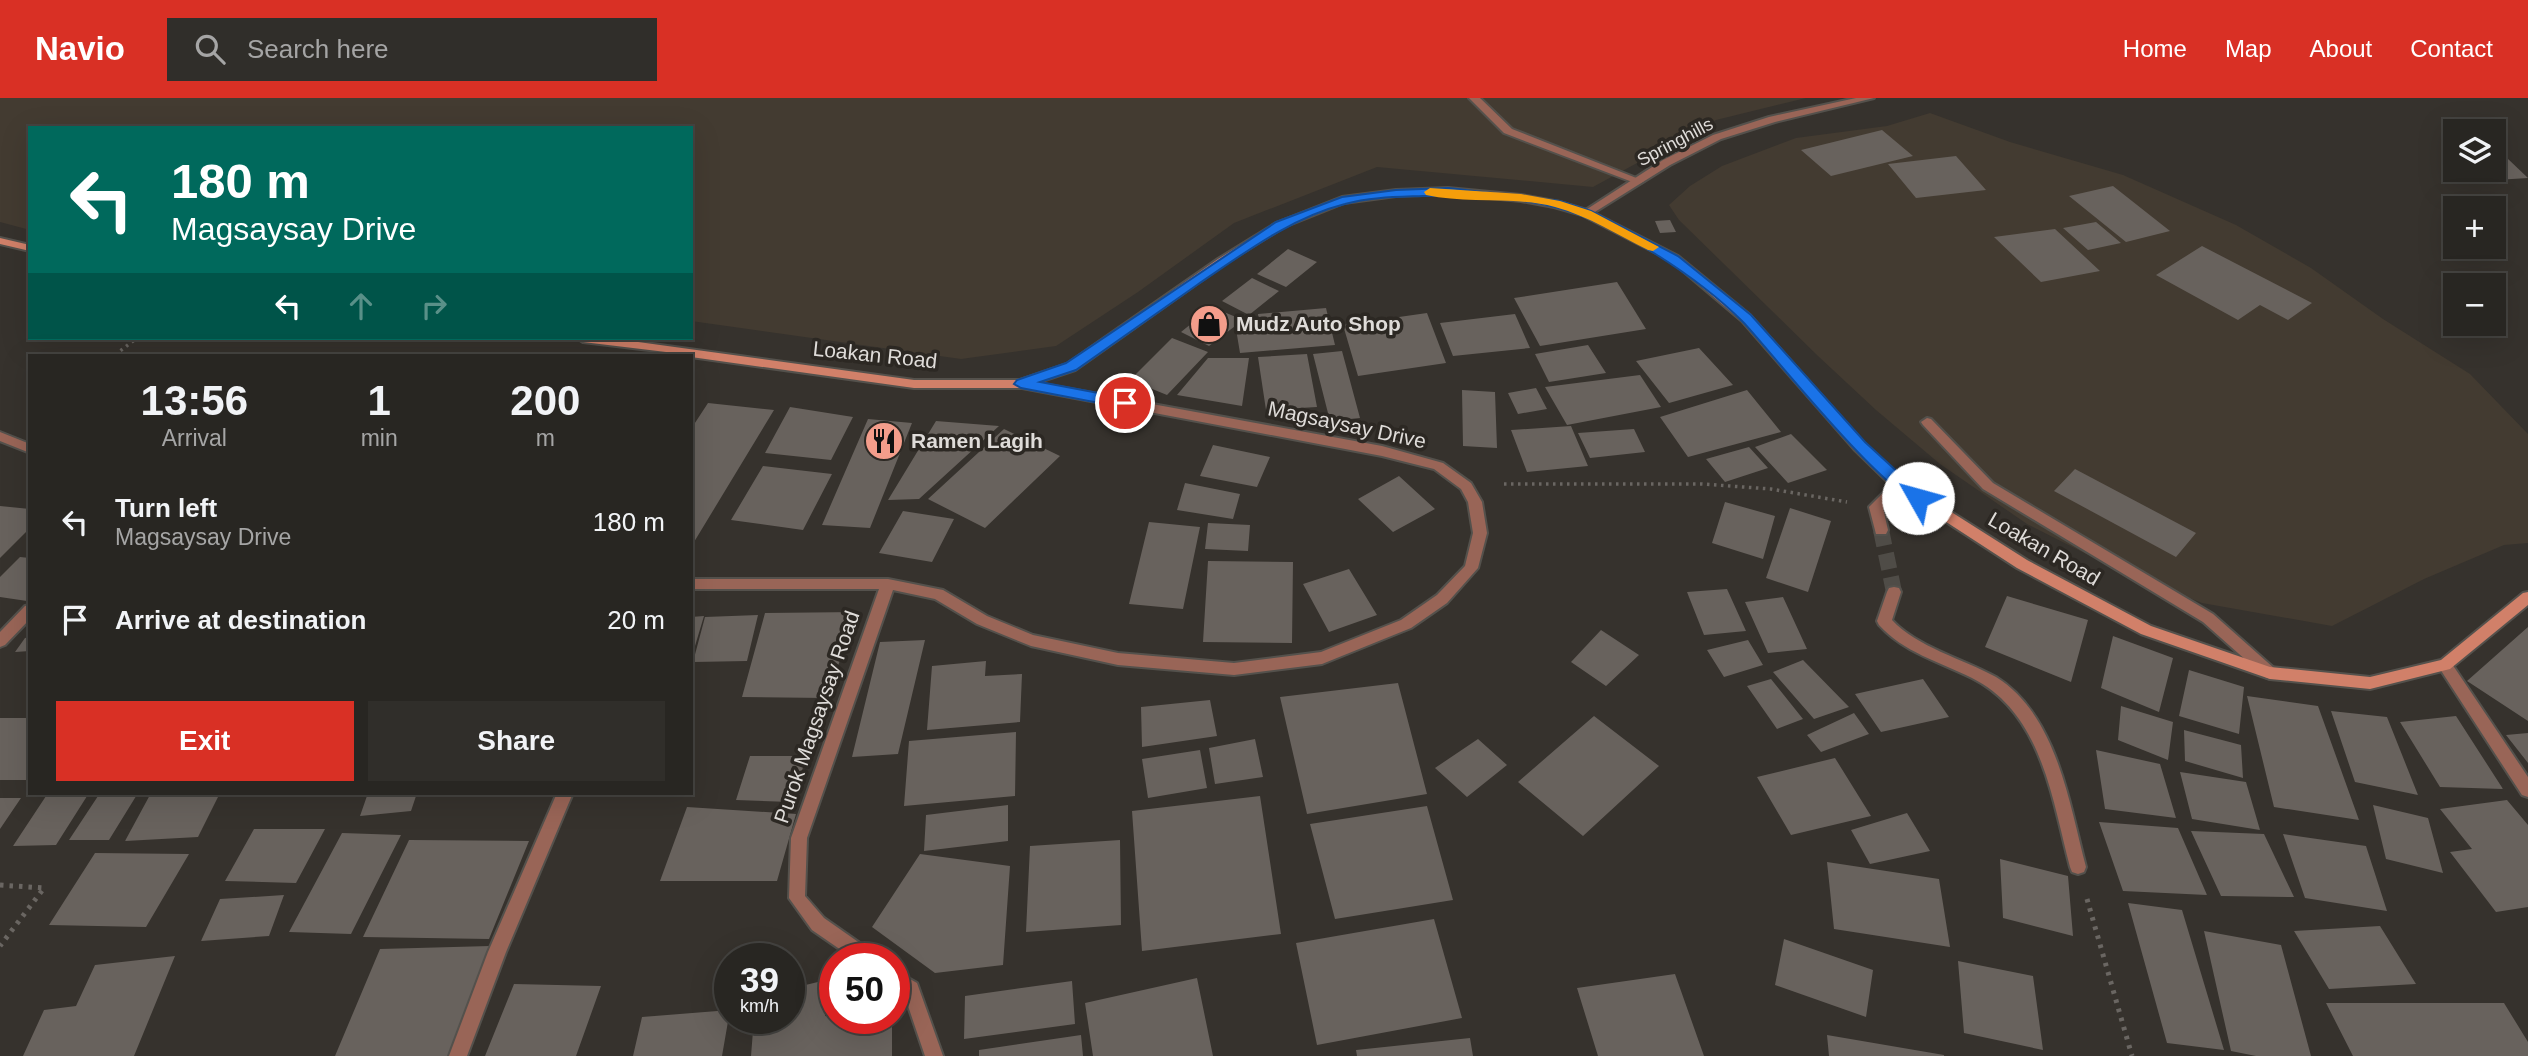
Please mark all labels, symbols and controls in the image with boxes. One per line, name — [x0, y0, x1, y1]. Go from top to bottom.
search box — [167, 18, 657, 81]
text: Navio — [35, 30, 125, 67]
icon: search — [191, 30, 229, 68]
text: Search here — [247, 34, 389, 64]
text: Home — [2123, 35, 2187, 62]
text: Map — [2225, 35, 2272, 62]
text: About — [2310, 35, 2372, 62]
text: Contact — [2410, 35, 2493, 62]
street label: Springhills — [1634, 114, 1716, 170]
map controls — [2443, 119, 2506, 336]
button: layers — [2443, 119, 2506, 182]
icon: left — [56, 154, 147, 245]
text: 180 m — [171, 154, 310, 208]
button: + — [2443, 196, 2506, 259]
text: Magsaysay Drive — [171, 211, 416, 247]
button: − — [2443, 273, 2506, 336]
icon: left — [269, 287, 307, 325]
icon: ahead — [342, 287, 380, 325]
icon: right — [415, 287, 453, 325]
shop icon: Mudz Auto Shop — [1188, 303, 1230, 345]
place label: Mudz Auto Shop — [1236, 312, 1401, 335]
street label: Loakan Road — [812, 337, 938, 372]
pin — [1095, 373, 1155, 433]
text: 13:56 — [141, 377, 248, 424]
text: 1 — [367, 377, 391, 424]
text: 200 — [510, 377, 580, 424]
icon: arrive — [1106, 384, 1144, 422]
street label: Magsaysay Drive — [1266, 397, 1428, 453]
restaurant icon: Ramen Lagih — [863, 420, 905, 462]
text: Arrival — [162, 425, 227, 451]
text: min — [361, 425, 398, 451]
text: m — [536, 425, 555, 451]
place label: Ramen Lagih — [911, 429, 1043, 452]
position arrow — [1881, 461, 1955, 535]
text: Turn left — [115, 493, 217, 523]
icon: left — [56, 503, 94, 541]
text: 180 m — [593, 507, 665, 537]
street label: Loakan Road — [1984, 507, 2104, 590]
text: Magsaysay Drive — [115, 524, 291, 550]
icon: arrive — [56, 601, 94, 639]
text: Arrive at destination — [115, 605, 366, 635]
text: 20 m — [607, 605, 665, 635]
street label: Purok Magsaysay Road — [769, 608, 864, 826]
button: Exit — [56, 701, 354, 781]
button: Share — [368, 701, 665, 781]
speed limit sign: 50 — [819, 943, 910, 1034]
text: 39 — [740, 960, 779, 999]
text: km/h — [740, 996, 779, 1016]

